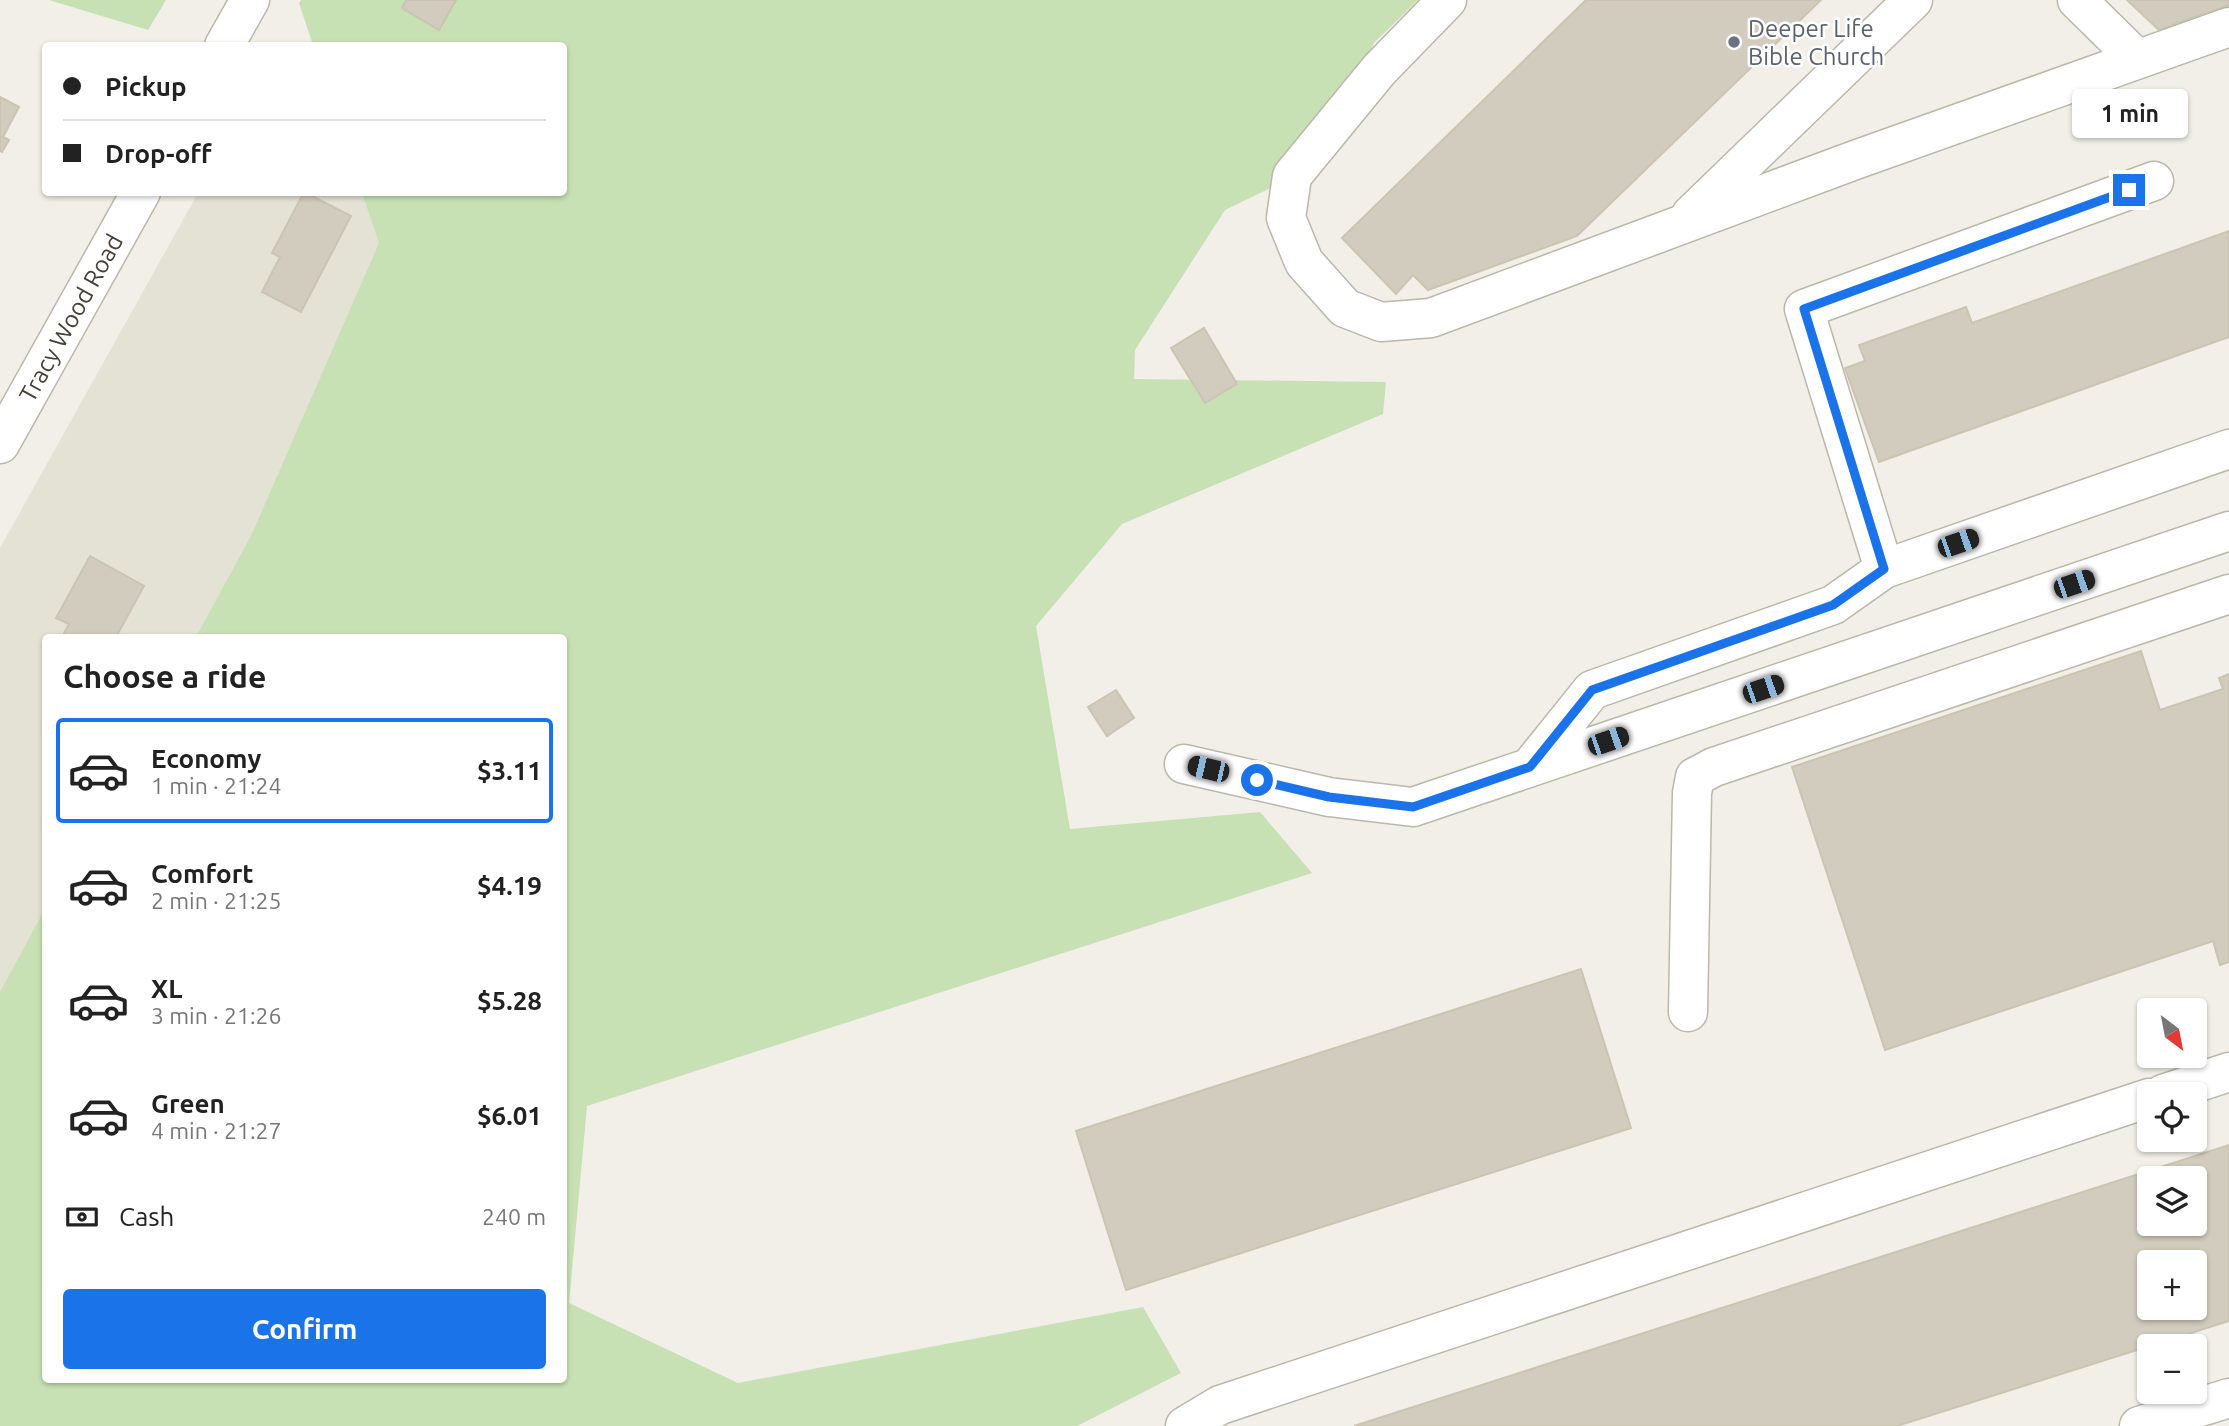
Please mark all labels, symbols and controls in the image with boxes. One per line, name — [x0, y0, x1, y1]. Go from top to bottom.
place label: Deeper Life Bible Church — [1748, 15, 1884, 70]
marker: Deeper Life Bible Church — [1726, 34, 1742, 50]
text: Pickup — [105, 72, 187, 101]
callout: 1 min — [2071, 88, 2187, 138]
text: 1 min — [2101, 101, 2159, 126]
text: Drop-off — [105, 139, 212, 168]
route end — [2113, 174, 2145, 206]
street label: Tracy Wood Road — [14, 230, 128, 406]
car — [1935, 526, 1982, 560]
car — [2051, 567, 2098, 601]
text: Choose a ride — [63, 658, 266, 694]
car — [1740, 672, 1787, 706]
car — [1585, 724, 1632, 758]
icon: car — [67, 739, 130, 802]
text: Economy — [151, 744, 261, 773]
car — [1186, 754, 1231, 784]
text: $3.11 — [477, 756, 542, 785]
route start — [1241, 764, 1273, 796]
text: 1 min · 21:24 — [151, 773, 282, 798]
icon: car — [67, 854, 130, 917]
text: Comfort — [151, 859, 254, 888]
text: $4.19 — [477, 871, 542, 900]
text: 2 min · 21:25 — [151, 888, 282, 913]
icon: car — [67, 969, 130, 1032]
text: XL — [151, 974, 182, 1003]
text: $5.28 — [477, 986, 542, 1015]
north arrow — [2137, 998, 2207, 1068]
map controls — [2137, 998, 2207, 1404]
text: 3 min · 21:26 — [151, 1003, 282, 1028]
button: locate — [2137, 1082, 2207, 1152]
icon: car — [67, 1084, 130, 1147]
text: Green — [151, 1089, 225, 1118]
text: $6.01 — [477, 1101, 542, 1130]
text: 4 min · 21:27 — [151, 1118, 282, 1143]
button: layers — [2137, 1166, 2207, 1236]
icon: cash — [63, 1198, 101, 1236]
text: Cash — [119, 1202, 174, 1231]
text: 240 m — [482, 1204, 546, 1229]
button: + — [2137, 1250, 2207, 1320]
button: Confirm — [63, 1289, 546, 1369]
button: − — [2137, 1334, 2207, 1404]

